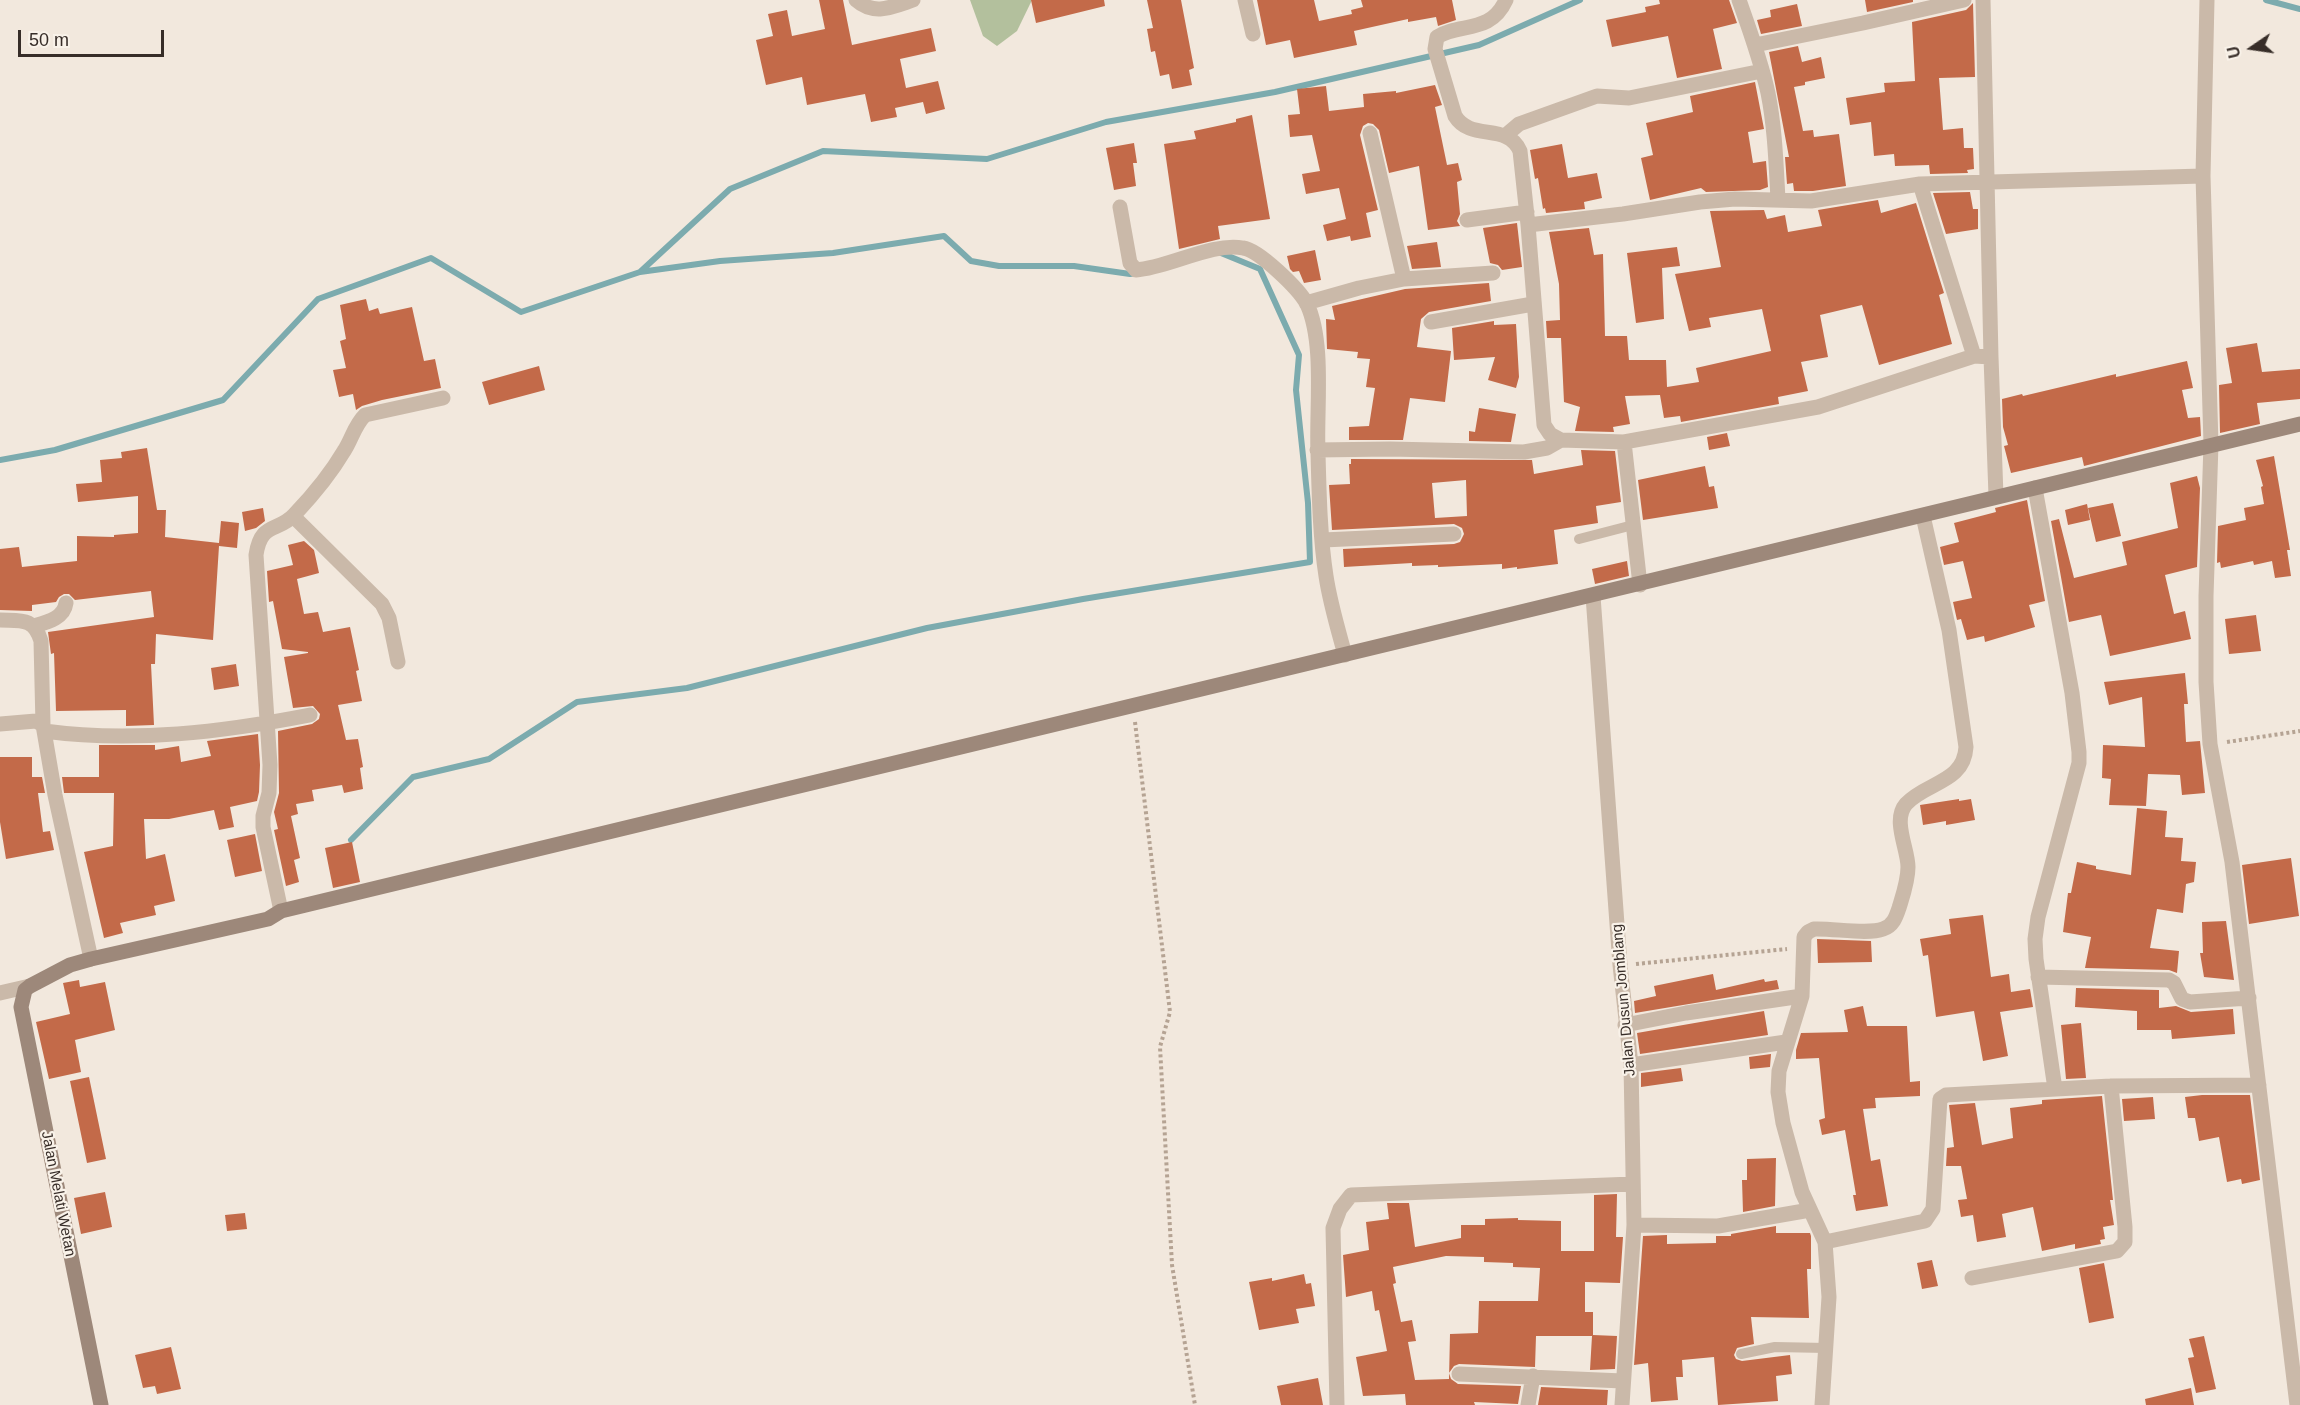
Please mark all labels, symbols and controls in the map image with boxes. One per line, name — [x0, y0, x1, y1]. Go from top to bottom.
scale bar — [21, 18, 166, 56]
north arrow — [2222, 18, 2282, 78]
text: 50 m — [29, 30, 69, 50]
text: U — [2224, 45, 2244, 60]
street label: Jalan Dusun Jomblang — [1608, 923, 1640, 1077]
street label: Jalan Melati Wetan — [37, 1130, 79, 1258]

